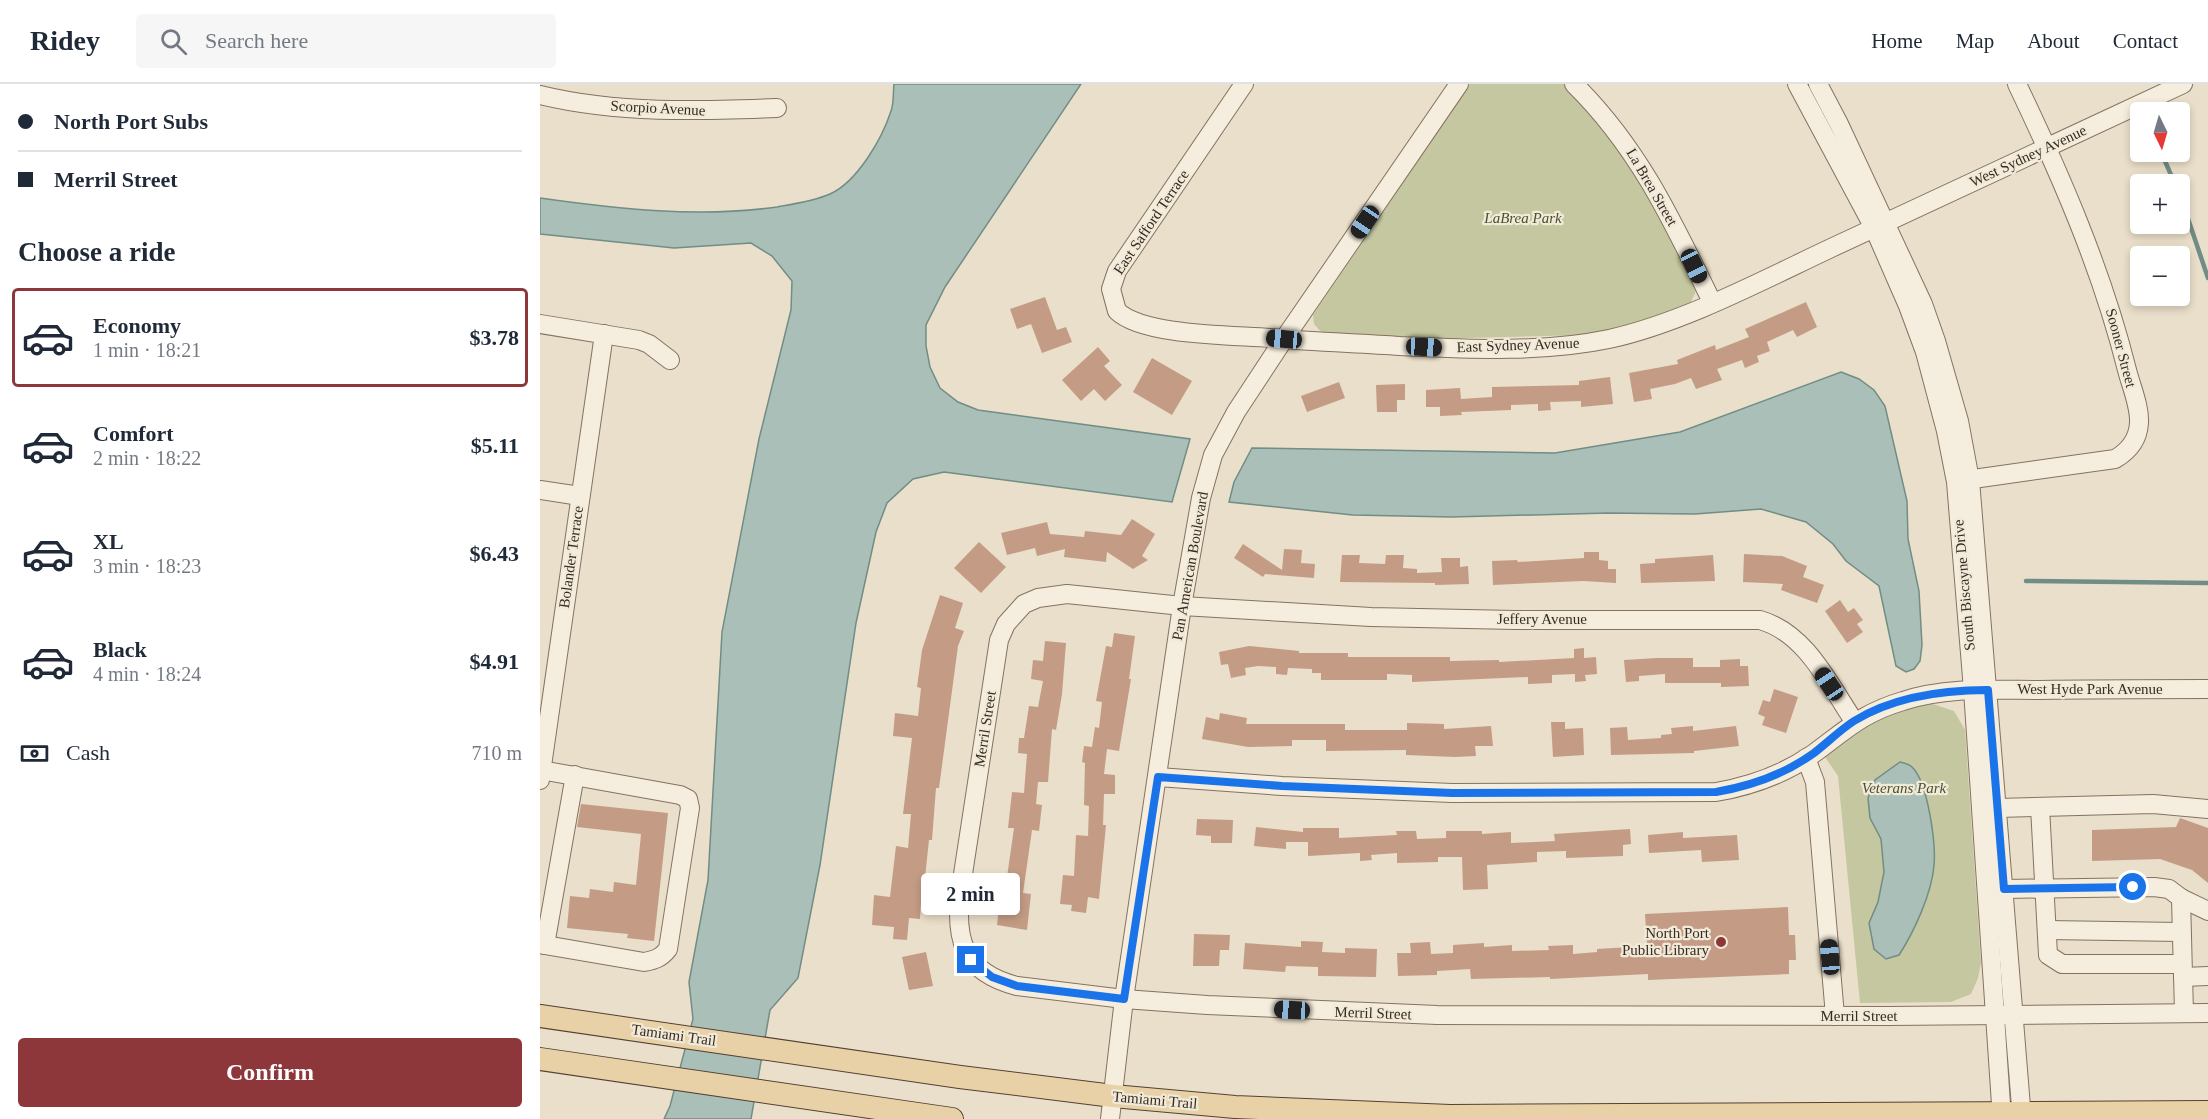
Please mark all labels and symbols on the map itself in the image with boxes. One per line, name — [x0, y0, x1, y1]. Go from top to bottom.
street label: Scorpio Avenue — [610, 98, 706, 118]
north arrow — [2130, 102, 2190, 162]
street label: West Sydney Avenue — [1967, 122, 2089, 190]
street label: La Brea Street — [1623, 145, 1681, 229]
street label: East Safford Terrace — [1110, 166, 1192, 277]
car — [1347, 202, 1383, 242]
park label: LaBrea Park — [1483, 210, 1562, 226]
car — [1678, 246, 1710, 286]
street label: Sooner Street — [2103, 307, 2139, 390]
car — [1265, 328, 1303, 350]
street label: East Sydney Avenue — [1456, 335, 1580, 355]
car — [1406, 337, 1442, 357]
street label: Pan American Boulevard — [1169, 490, 1211, 642]
street label: Bolander Terrace — [556, 504, 586, 609]
street label: South Biscayne Drive — [1950, 518, 1978, 651]
street label: Jeffery Avenue — [1497, 611, 1587, 627]
car — [1811, 664, 1847, 704]
street label: West Hyde Park Avenue — [2017, 681, 2163, 697]
street label: Merril Street — [971, 689, 999, 768]
park label: Veterans Park — [1862, 780, 1947, 796]
callout: 2 min — [922, 873, 1020, 915]
route start — [2119, 873, 2146, 900]
place label: North Port Public Library — [1622, 925, 1710, 958]
marker: North Port Public Library — [1714, 935, 1728, 949]
car — [1819, 938, 1841, 976]
route end — [957, 946, 984, 973]
car — [1274, 1000, 1310, 1020]
street label: Merril Street — [1334, 1004, 1413, 1022]
street label: Merril Street — [1820, 1008, 1898, 1024]
street label: Tamiami Trail — [631, 1021, 717, 1049]
street label: Tamiami Trail — [1112, 1088, 1198, 1112]

